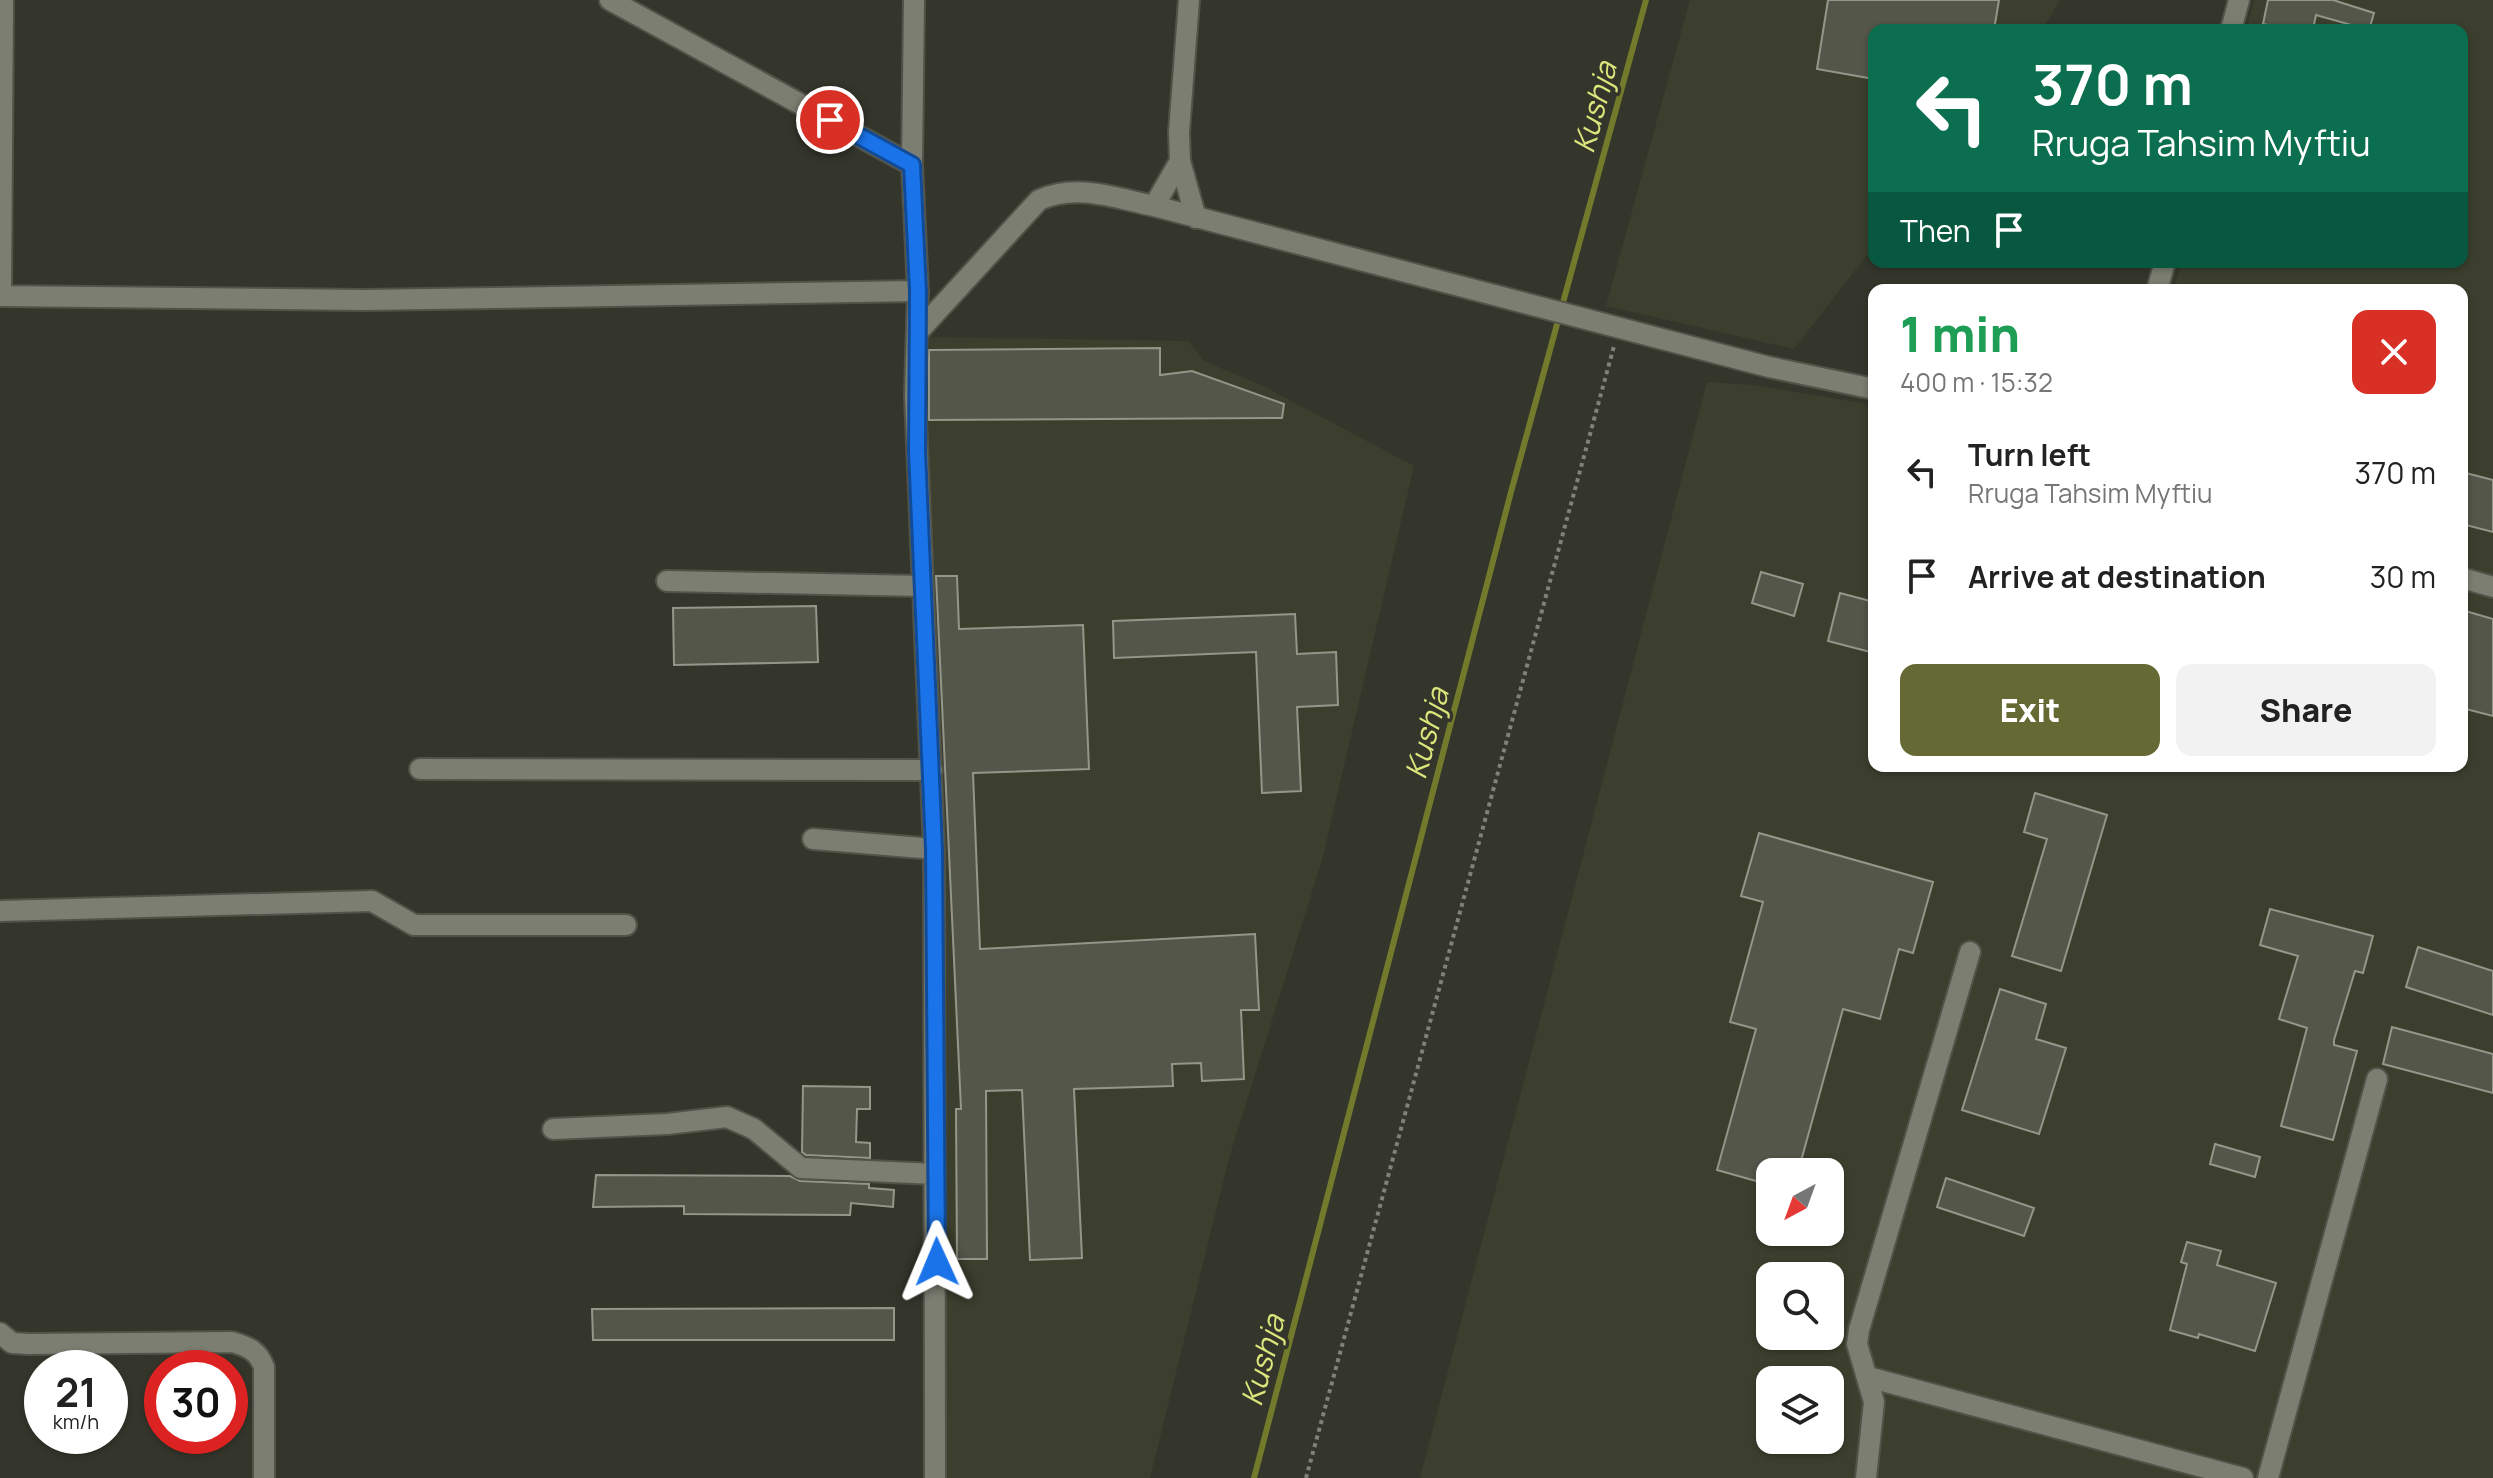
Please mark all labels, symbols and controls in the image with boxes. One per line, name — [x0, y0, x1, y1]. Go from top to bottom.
text: 370 m — [2032, 45, 2193, 122]
water label: Kushja — [1562, 56, 1626, 157]
icon: left — [1900, 56, 2004, 160]
pin — [796, 86, 864, 154]
icon: arrive — [808, 98, 852, 142]
text: Rruga Tahsim Myftiu — [2032, 118, 2371, 167]
icon: arrive — [1987, 208, 2031, 252]
text: Then — [1900, 210, 1971, 251]
text: 1 min — [1900, 301, 2020, 366]
button: close — [2352, 310, 2436, 394]
text: 400 m · 15:32 — [1900, 364, 2053, 400]
text: Turn left — [1968, 434, 2091, 475]
icon: left — [1900, 450, 1944, 494]
text: 370 m — [2355, 452, 2436, 493]
text: Rruga Tahsim Myftiu — [1968, 475, 2213, 511]
icon: arrive — [1900, 554, 1944, 598]
text: Arrive at destination — [1968, 556, 2266, 597]
text: 30 m — [2370, 556, 2436, 597]
button: Exit — [1900, 664, 2160, 756]
button: Share — [2176, 664, 2436, 756]
water label: Kushja — [1394, 682, 1458, 783]
north arrow — [1756, 1158, 1844, 1246]
map controls — [1756, 1158, 1844, 1454]
position arrow — [895, 1220, 979, 1304]
button: search — [1756, 1262, 1844, 1350]
water label: Kushja — [1230, 1309, 1294, 1410]
speed limit sign: 30 — [144, 1350, 248, 1454]
text: 21 — [55, 1364, 97, 1419]
button: layers — [1756, 1366, 1844, 1454]
text: km/h — [53, 1408, 99, 1435]

